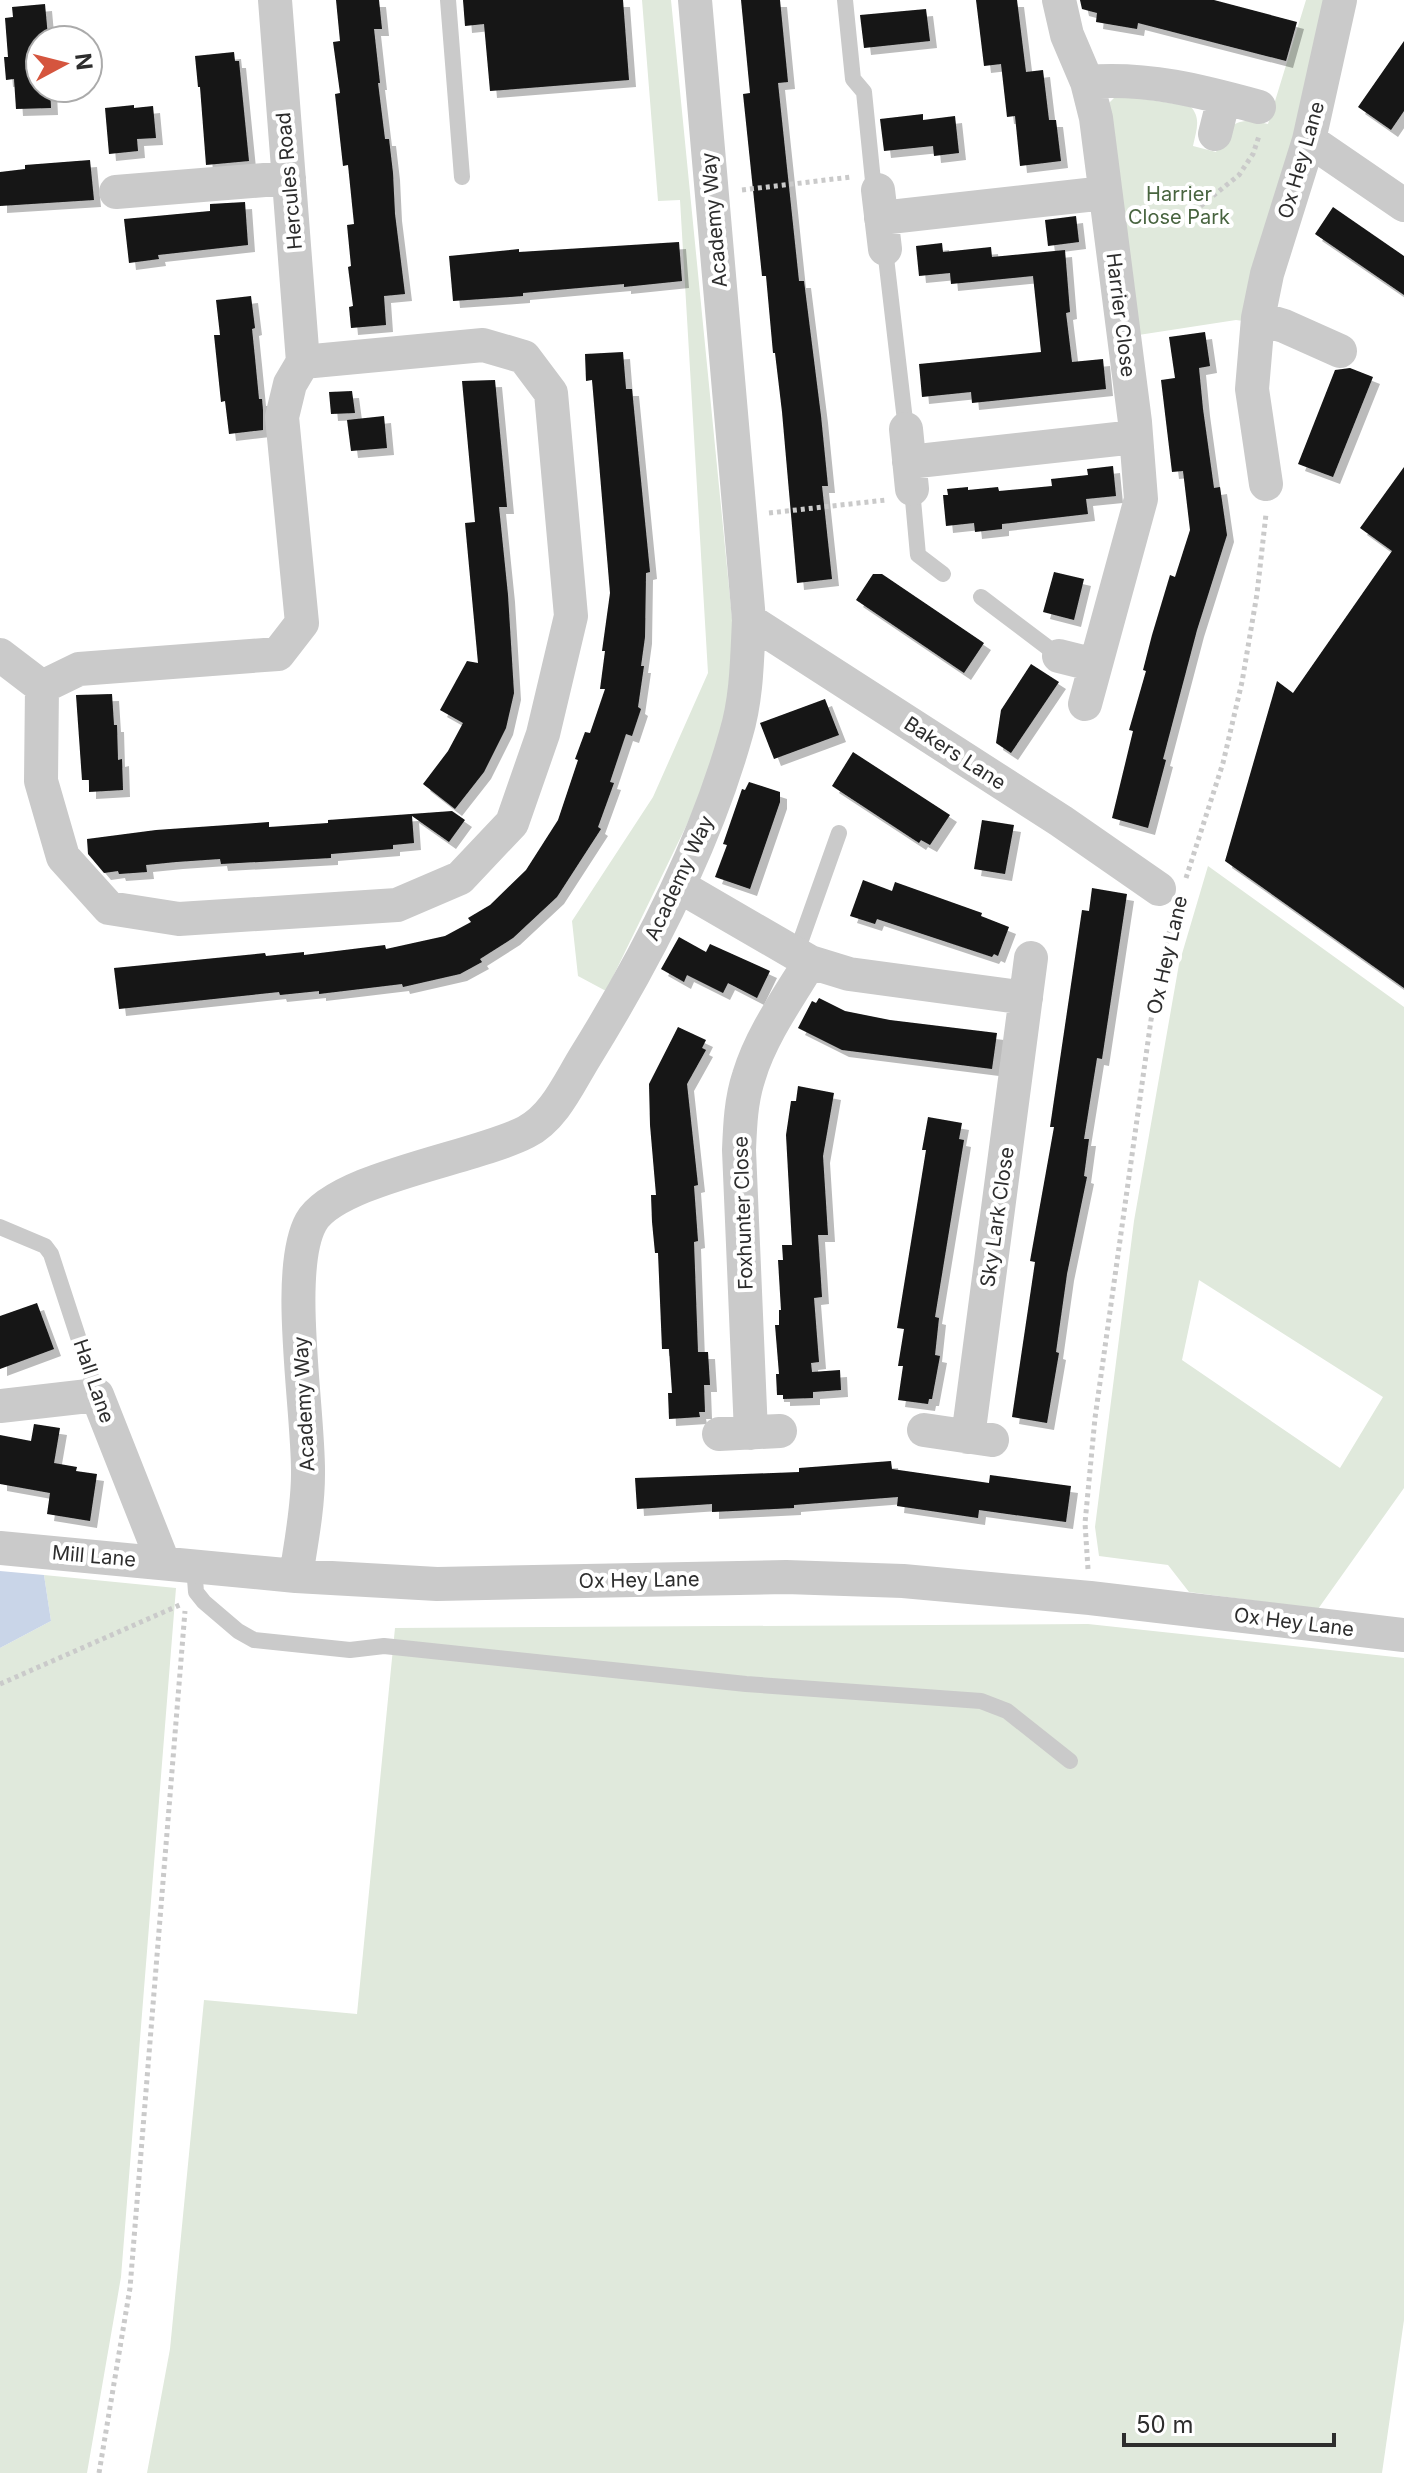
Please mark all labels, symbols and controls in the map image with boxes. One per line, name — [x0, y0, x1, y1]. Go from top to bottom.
north arrow — [24, 24, 104, 104]
text: N — [70, 52, 98, 71]
street label: Ox Hey Lane — [1273, 99, 1329, 221]
street label: Hercules Road — [271, 111, 307, 251]
street label: Academy Way — [696, 151, 732, 289]
park label: Harrier Close Park — [1128, 182, 1230, 229]
street label: Harrier Close — [1101, 251, 1141, 379]
street label: Bakers Lane — [900, 711, 1010, 795]
street label: Academy Way — [639, 812, 719, 944]
street label: Ox Hey Lane — [1142, 893, 1192, 1017]
street label: Foxhunter Close — [728, 1136, 758, 1290]
street label: Sky Lark Close — [975, 1145, 1019, 1289]
street label: Hall Lane — [68, 1336, 120, 1426]
street label: Academy Way — [288, 1336, 320, 1472]
street label: Mill Lane — [51, 1540, 137, 1572]
street label: Ox Hey Lane — [578, 1567, 700, 1593]
street label: Ox Hey Lane — [1233, 1603, 1355, 1641]
scale bar — [1124, 2397, 1334, 2447]
text: 50 m — [1136, 2410, 1194, 2439]

